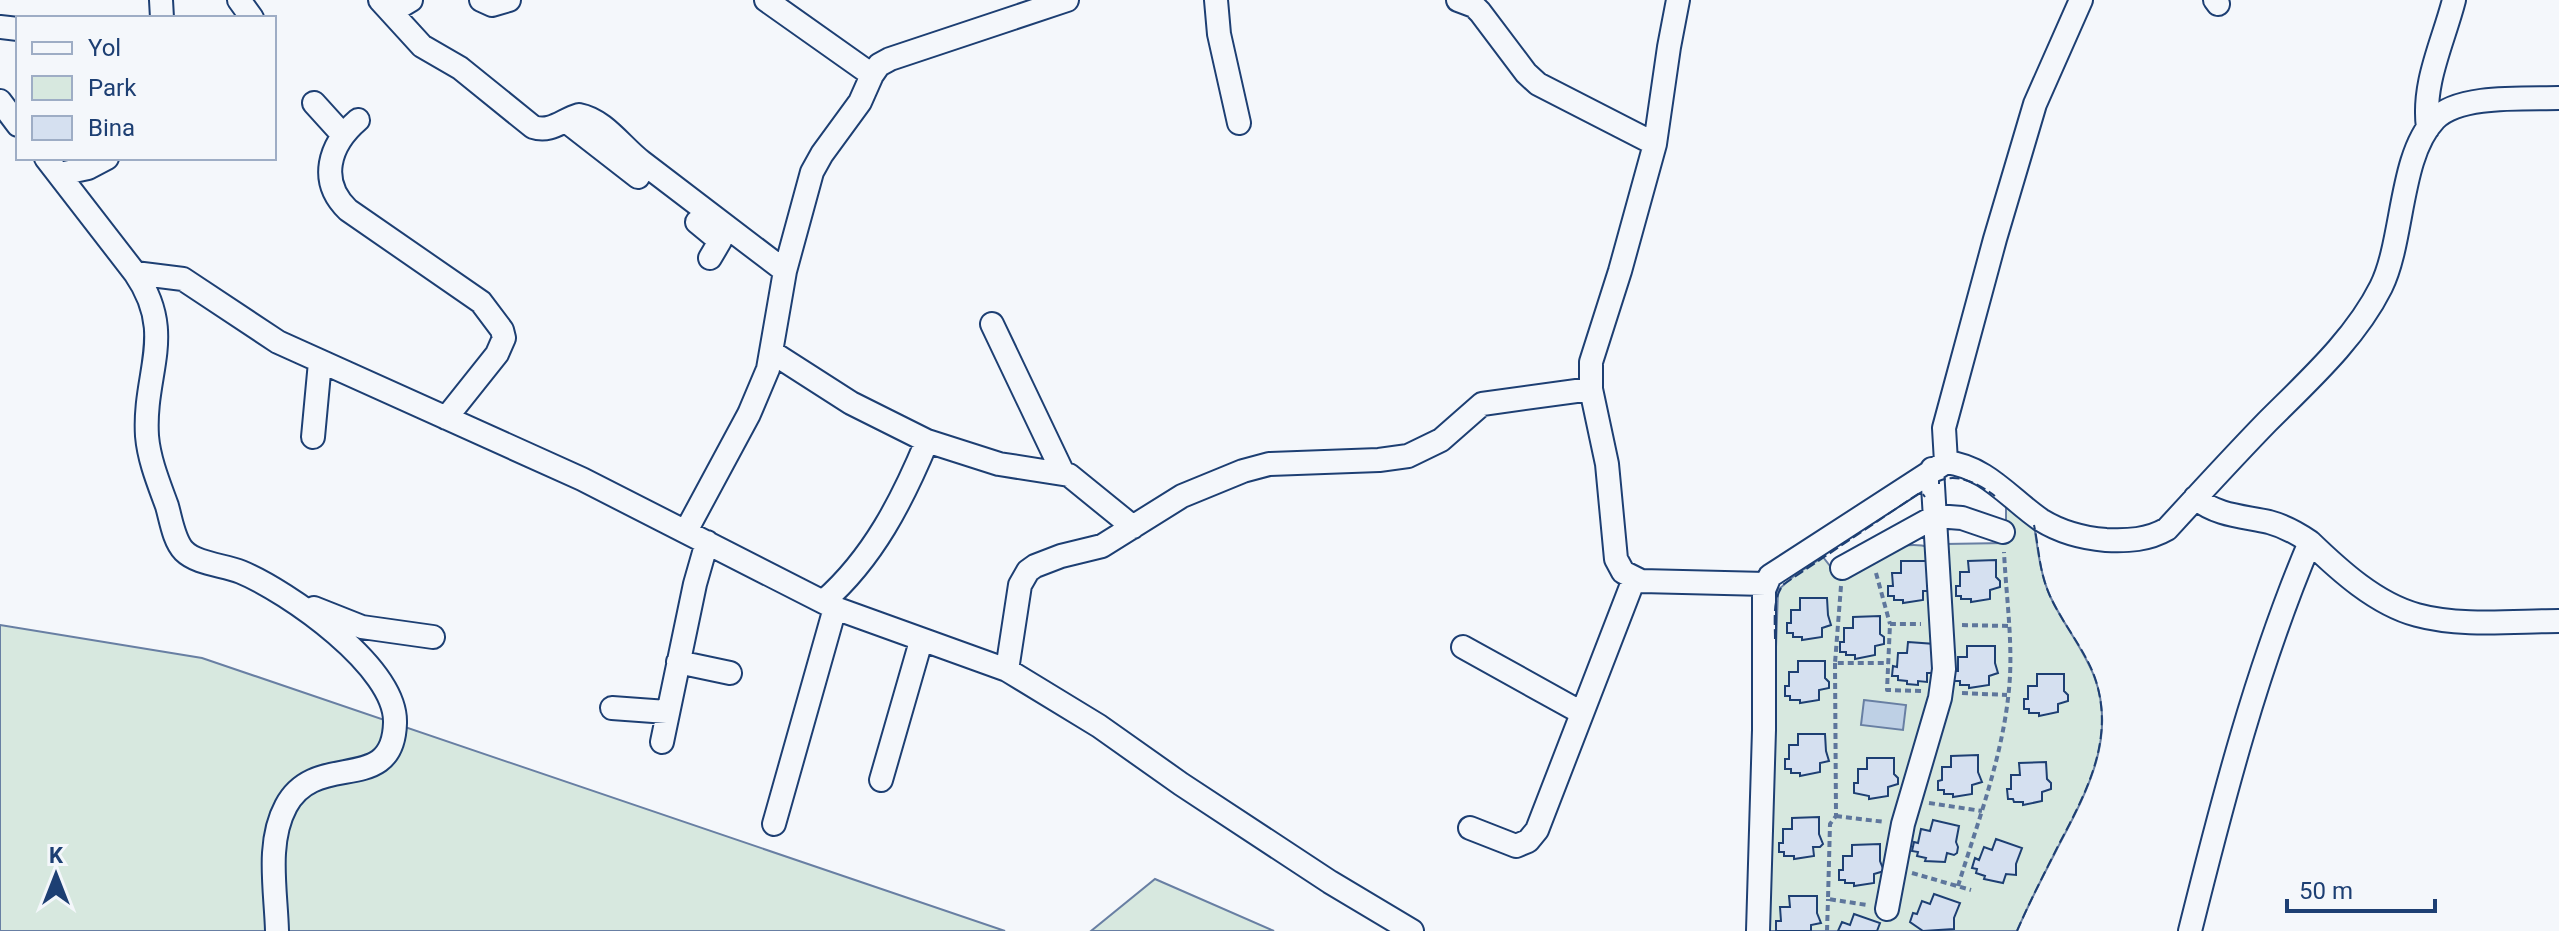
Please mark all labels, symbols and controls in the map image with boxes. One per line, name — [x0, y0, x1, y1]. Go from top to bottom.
legend — [16, 16, 276, 160]
text: Yol — [88, 34, 121, 62]
text: Park — [88, 74, 137, 102]
text: Bina — [88, 114, 135, 142]
north arrow — [16, 835, 96, 915]
text: K — [49, 843, 64, 868]
scale bar — [2287, 863, 2435, 913]
text: 50 m — [2299, 877, 2353, 905]

